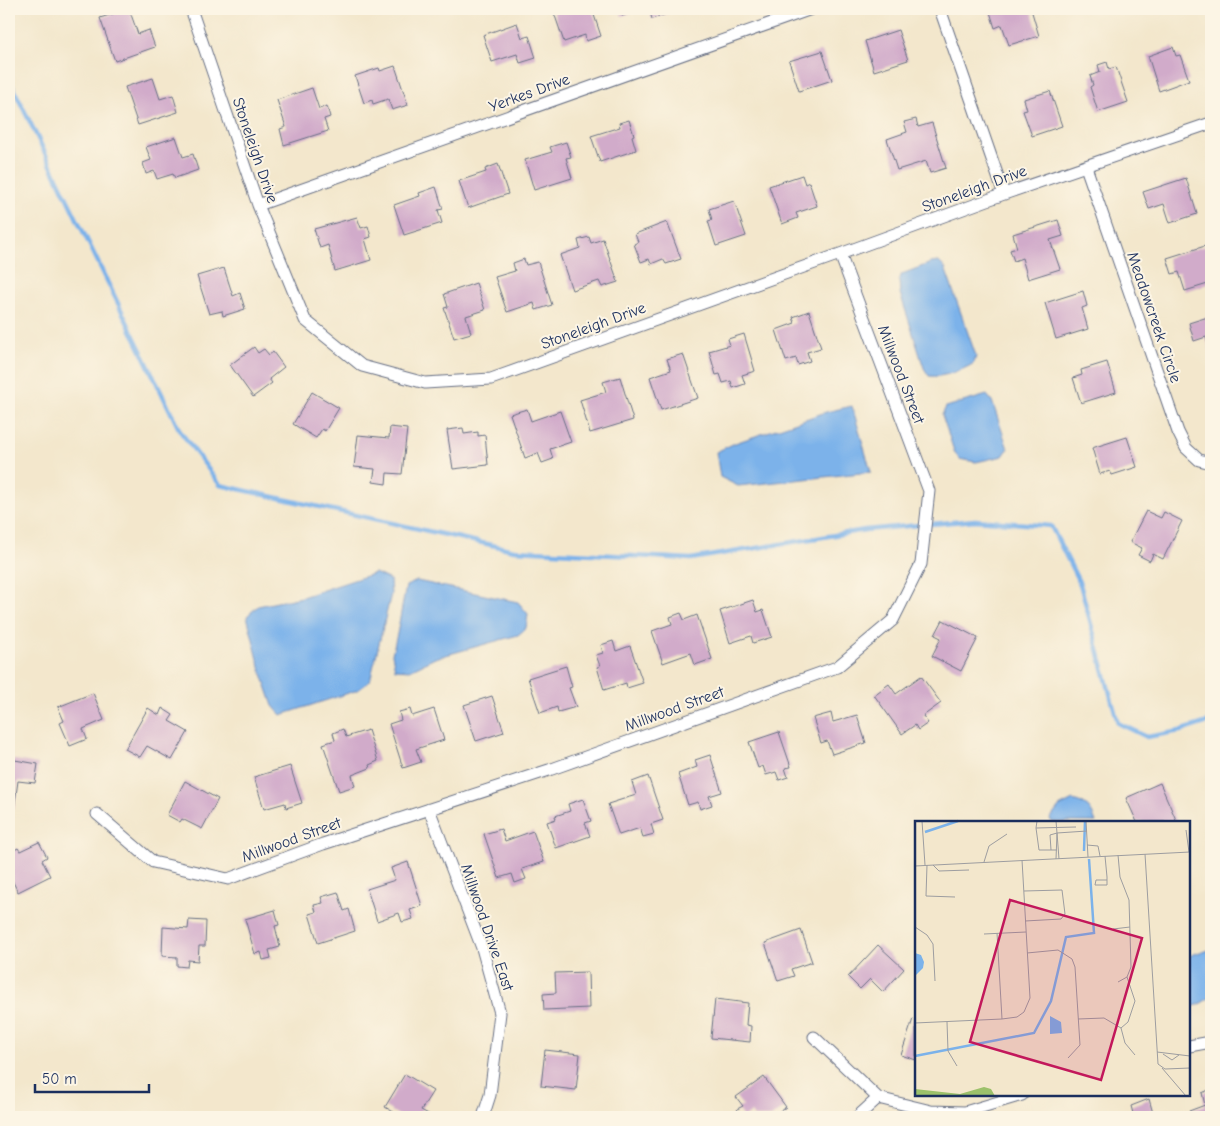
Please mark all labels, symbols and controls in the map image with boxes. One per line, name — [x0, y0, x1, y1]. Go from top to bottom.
street label: Yerkes Drive — [486, 70, 572, 116]
street label: Stoneleigh Drive — [229, 95, 282, 205]
street label: Stoneleigh Drive — [919, 162, 1029, 216]
street label: Meadowcreek Circle — [1123, 250, 1185, 385]
street label: Stoneleigh Drive — [538, 299, 648, 353]
street label: Millwood Street — [874, 323, 928, 427]
street label: Millwood Street — [622, 683, 727, 735]
street label: Millwood Street — [239, 814, 344, 866]
inset map — [915, 821, 1190, 1096]
street label: Millwood Drive East — [457, 862, 517, 994]
scale bar — [35, 1061, 149, 1093]
text: 50 m — [42, 1070, 77, 1088]

